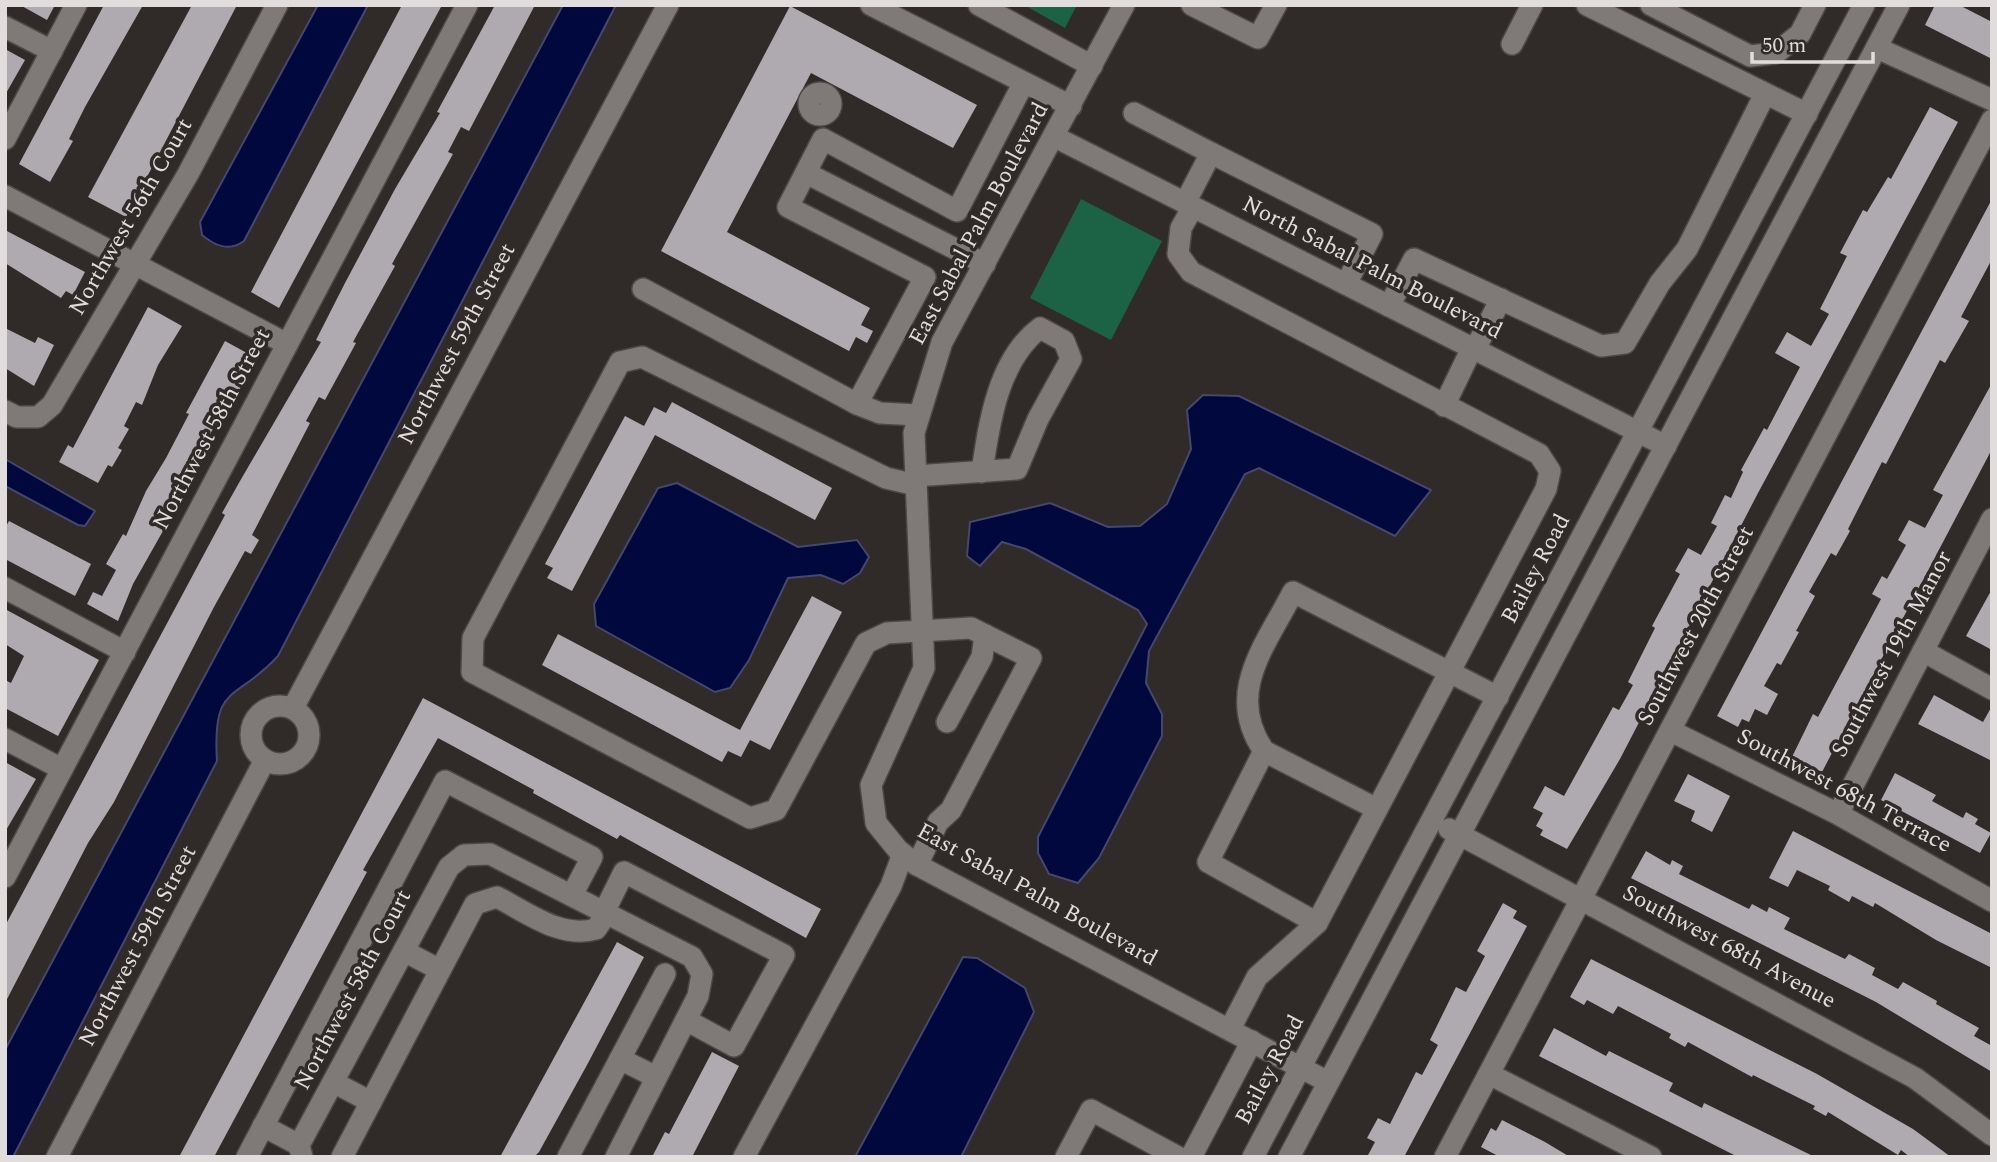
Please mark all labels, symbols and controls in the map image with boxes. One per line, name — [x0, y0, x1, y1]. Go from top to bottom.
scale bar — [1752, 21, 1873, 65]
text: 50 m — [1762, 30, 1806, 62]
street label: East Sabal Palm Boulevard — [900, 96, 1058, 352]
street label: Northwest 56th Court — [60, 112, 202, 322]
street label: North Sabal Palm Boulevard — [1236, 187, 1508, 349]
street label: Northwest 59th Street — [389, 237, 525, 451]
street label: Northwest 58th Street — [144, 322, 280, 536]
street label: Bailey Road — [1492, 508, 1580, 630]
street label: Southwest 20th Street — [1628, 520, 1764, 732]
street label: Southwest 19th Manor — [1823, 544, 1961, 764]
street label: Southwest 68th Terrace — [1730, 719, 1958, 863]
street label: East Sabal Palm Boulevard — [910, 814, 1164, 976]
street label: Northwest 59th Street — [70, 839, 206, 1053]
street label: Southwest 68th Avenue — [1616, 876, 1842, 1018]
street label: Northwest 58th Court — [285, 883, 421, 1097]
street label: Bailey Road — [1226, 1009, 1314, 1131]

